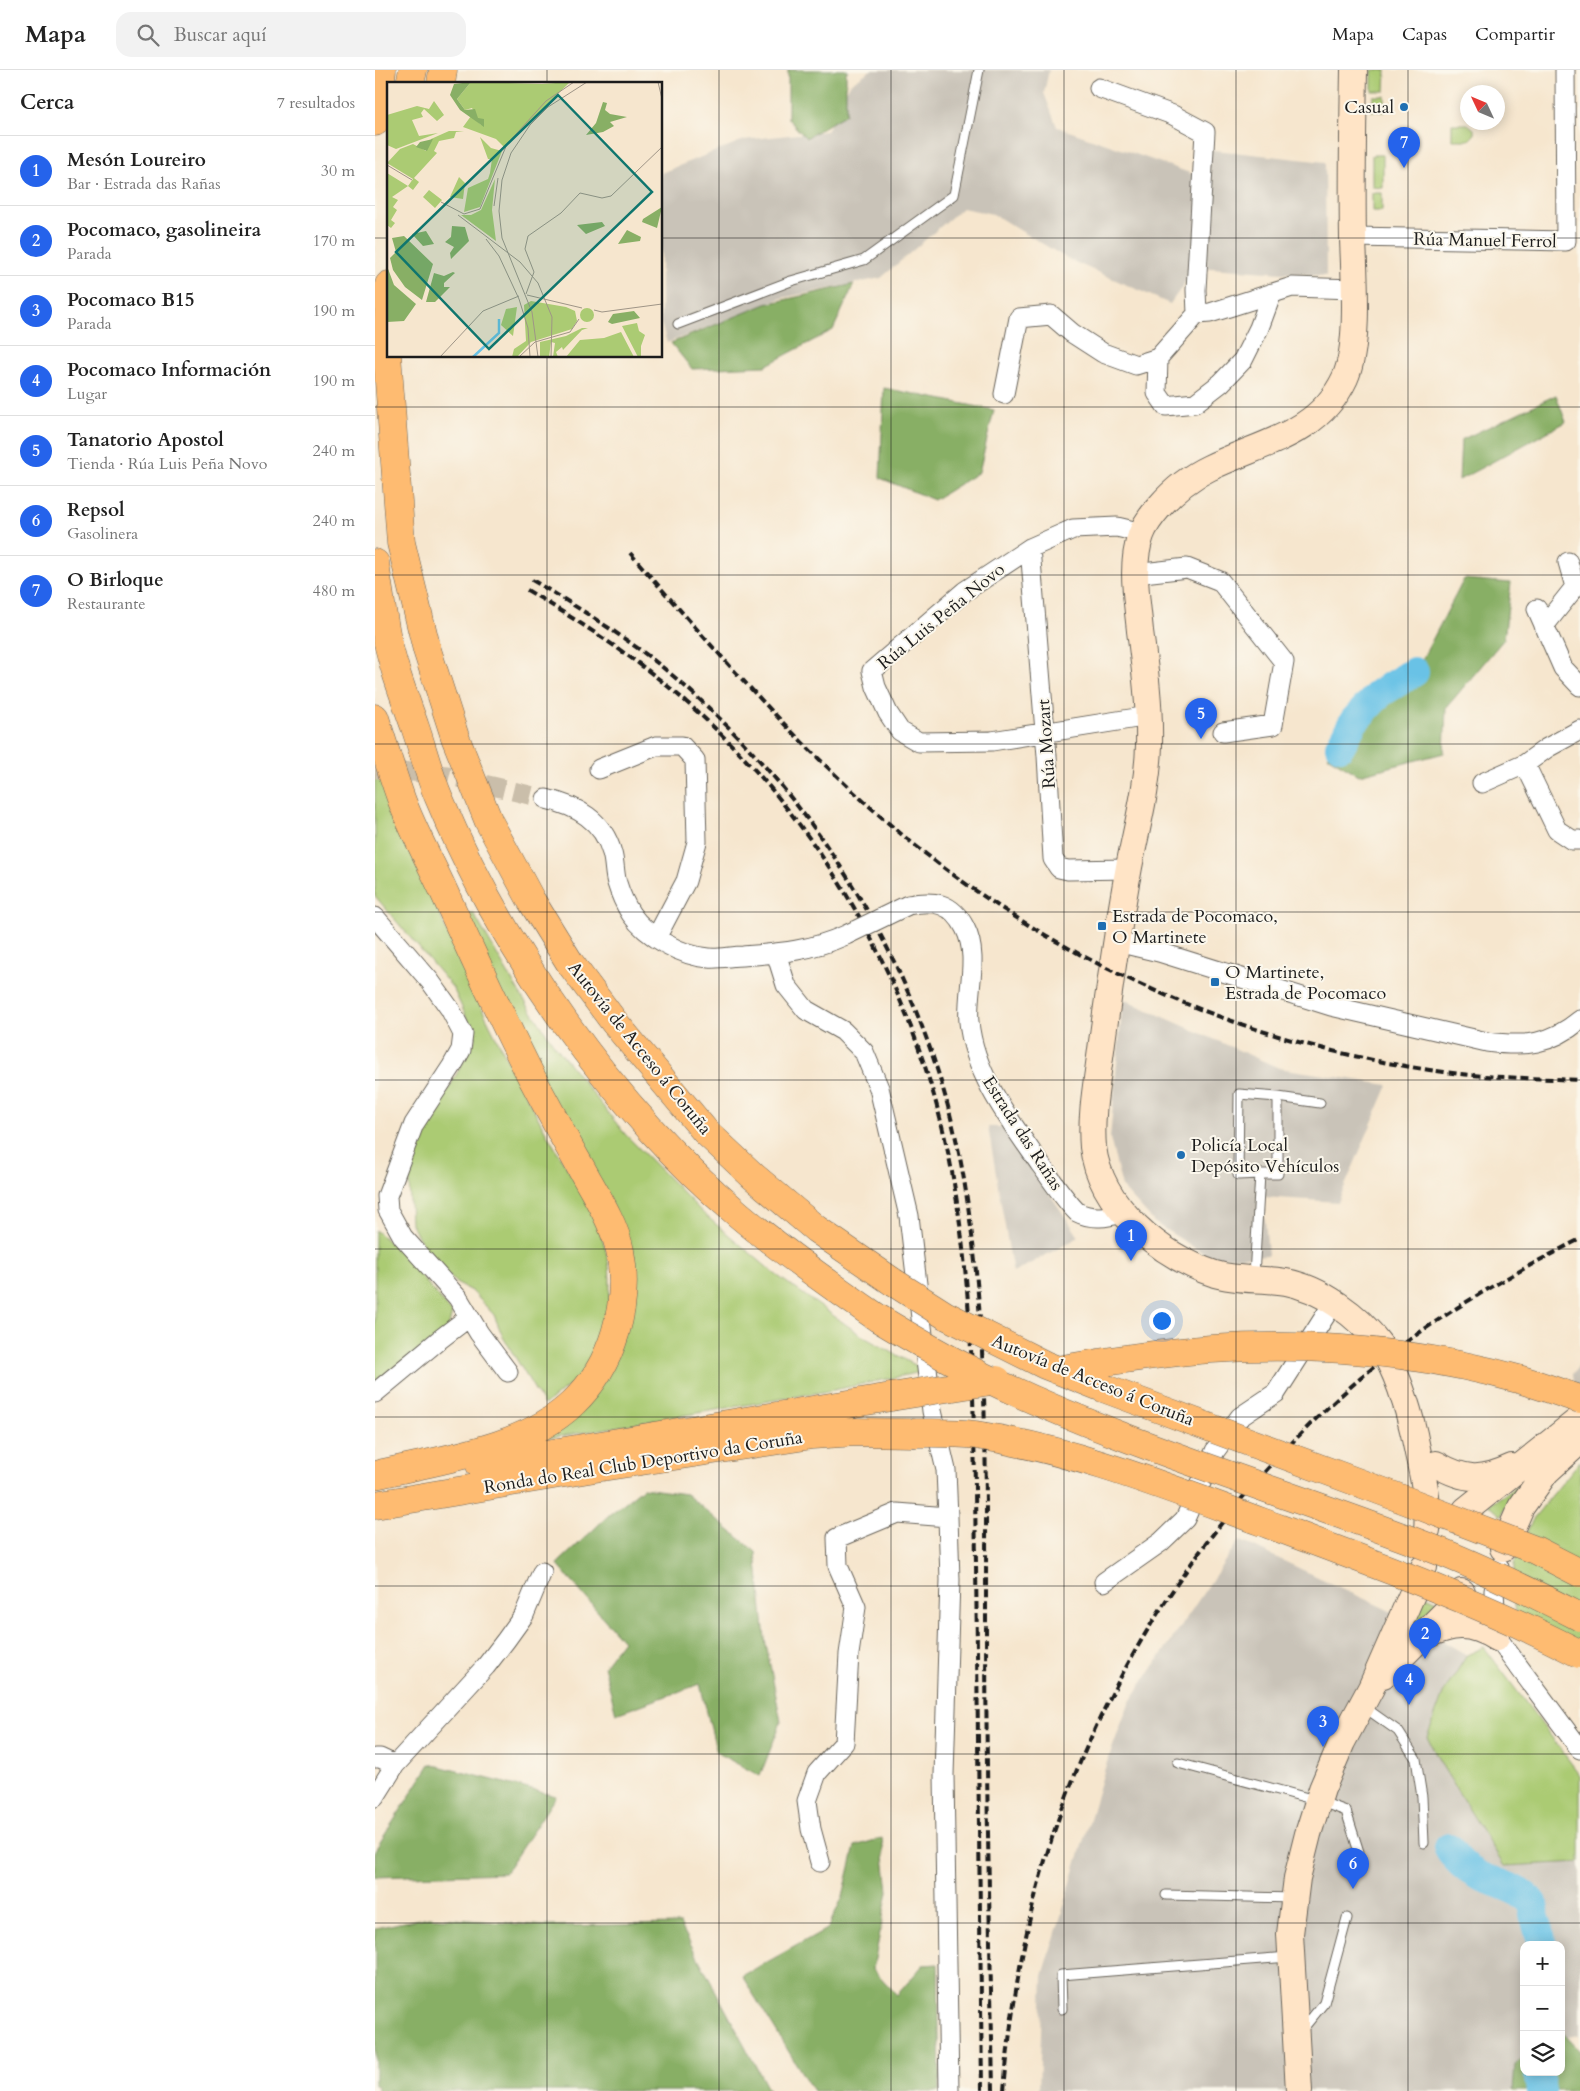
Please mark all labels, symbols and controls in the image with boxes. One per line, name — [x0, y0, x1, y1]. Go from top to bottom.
search box — [116, 12, 466, 57]
text: Mapa — [25, 18, 86, 51]
icon: search — [134, 21, 162, 49]
text: Buscar aquí — [174, 22, 267, 48]
text: Mapa — [1332, 22, 1374, 47]
text: Capas — [1402, 22, 1447, 47]
text: Compartir — [1475, 22, 1555, 47]
inset map — [387, 82, 663, 358]
north arrow — [1460, 85, 1505, 130]
text: Cerca — [20, 88, 74, 117]
text: 7 resultados — [277, 92, 355, 114]
place label: Casual — [1344, 95, 1394, 120]
marker: Casual — [1398, 101, 1410, 113]
pin: 7 — [1388, 127, 1420, 168]
text: Mesón Loureiro — [67, 147, 206, 173]
text: 1 — [32, 160, 40, 182]
text: 30 m — [321, 160, 355, 182]
text: Bar · Estrada das Rañas — [67, 173, 220, 195]
text: Pocomaco, gasolineira — [67, 217, 261, 243]
street label: Rúa Manuel Ferrol — [1413, 227, 1557, 254]
text: 2 — [32, 230, 40, 252]
text: 170 m — [313, 230, 355, 252]
text: Parada — [67, 243, 112, 265]
text: Pocomaco B15 — [67, 287, 195, 313]
text: 3 — [32, 300, 40, 322]
text: 190 m — [313, 300, 355, 322]
text: Parada — [67, 313, 112, 335]
text: Pocomaco Información — [67, 357, 271, 383]
text: 4 — [32, 370, 40, 392]
text: 190 m — [313, 370, 355, 392]
text: Lugar — [67, 383, 107, 405]
text: Tanatorio Apostol — [67, 427, 224, 453]
text: 5 — [32, 440, 40, 462]
text: 240 m — [313, 440, 355, 462]
text: Tienda · Rúa Luis Peña Novo — [67, 453, 267, 475]
text: Repsol — [67, 497, 125, 523]
text: 6 — [32, 510, 40, 532]
text: 240 m — [313, 510, 355, 532]
text: Gasolinera — [67, 523, 138, 545]
street label: Rúa Luis Peña Novo — [872, 557, 1010, 676]
text: O Birloque — [67, 567, 164, 593]
text: 7 — [32, 580, 40, 602]
text: 480 m — [313, 580, 355, 602]
text: Restaurante — [67, 593, 146, 615]
street label: Rúa Mozart — [1031, 698, 1062, 790]
pin: 5 — [1185, 698, 1217, 739]
place label: Estrada de Pocomaco, O Martinete — [1112, 904, 1278, 950]
marker: Estrada de Pocomaco, O Martinete — [1096, 920, 1108, 932]
street label: Autovía de Acceso á Coruña — [562, 957, 717, 1140]
place label: O Martinete, Estrada de Pocomaco — [1225, 960, 1386, 1006]
marker: O Martinete, Estrada de Pocomaco — [1209, 976, 1221, 988]
street label: Estrada das Rañas — [976, 1071, 1069, 1195]
place label: Policía Local Depósito Vehículos — [1191, 1133, 1339, 1179]
marker: Policía Local Depósito Vehículos — [1175, 1149, 1187, 1161]
pin: 1 — [1115, 1220, 1147, 1261]
your location — [1149, 1308, 1175, 1334]
street label: Autovía de Acceso á Coruña — [988, 1328, 1198, 1433]
street label: Ronda do Real Club Deportivo da Coruña — [482, 1425, 805, 1500]
pin: 2 — [1409, 1618, 1441, 1659]
pin: 4 — [1393, 1664, 1425, 1705]
pin: 3 — [1307, 1706, 1339, 1747]
pin: 6 — [1337, 1848, 1369, 1889]
map controls — [1520, 1941, 1565, 2076]
button: + — [1520, 1941, 1565, 1986]
button: − — [1520, 1986, 1565, 2031]
button: layers — [1520, 2031, 1565, 2076]

